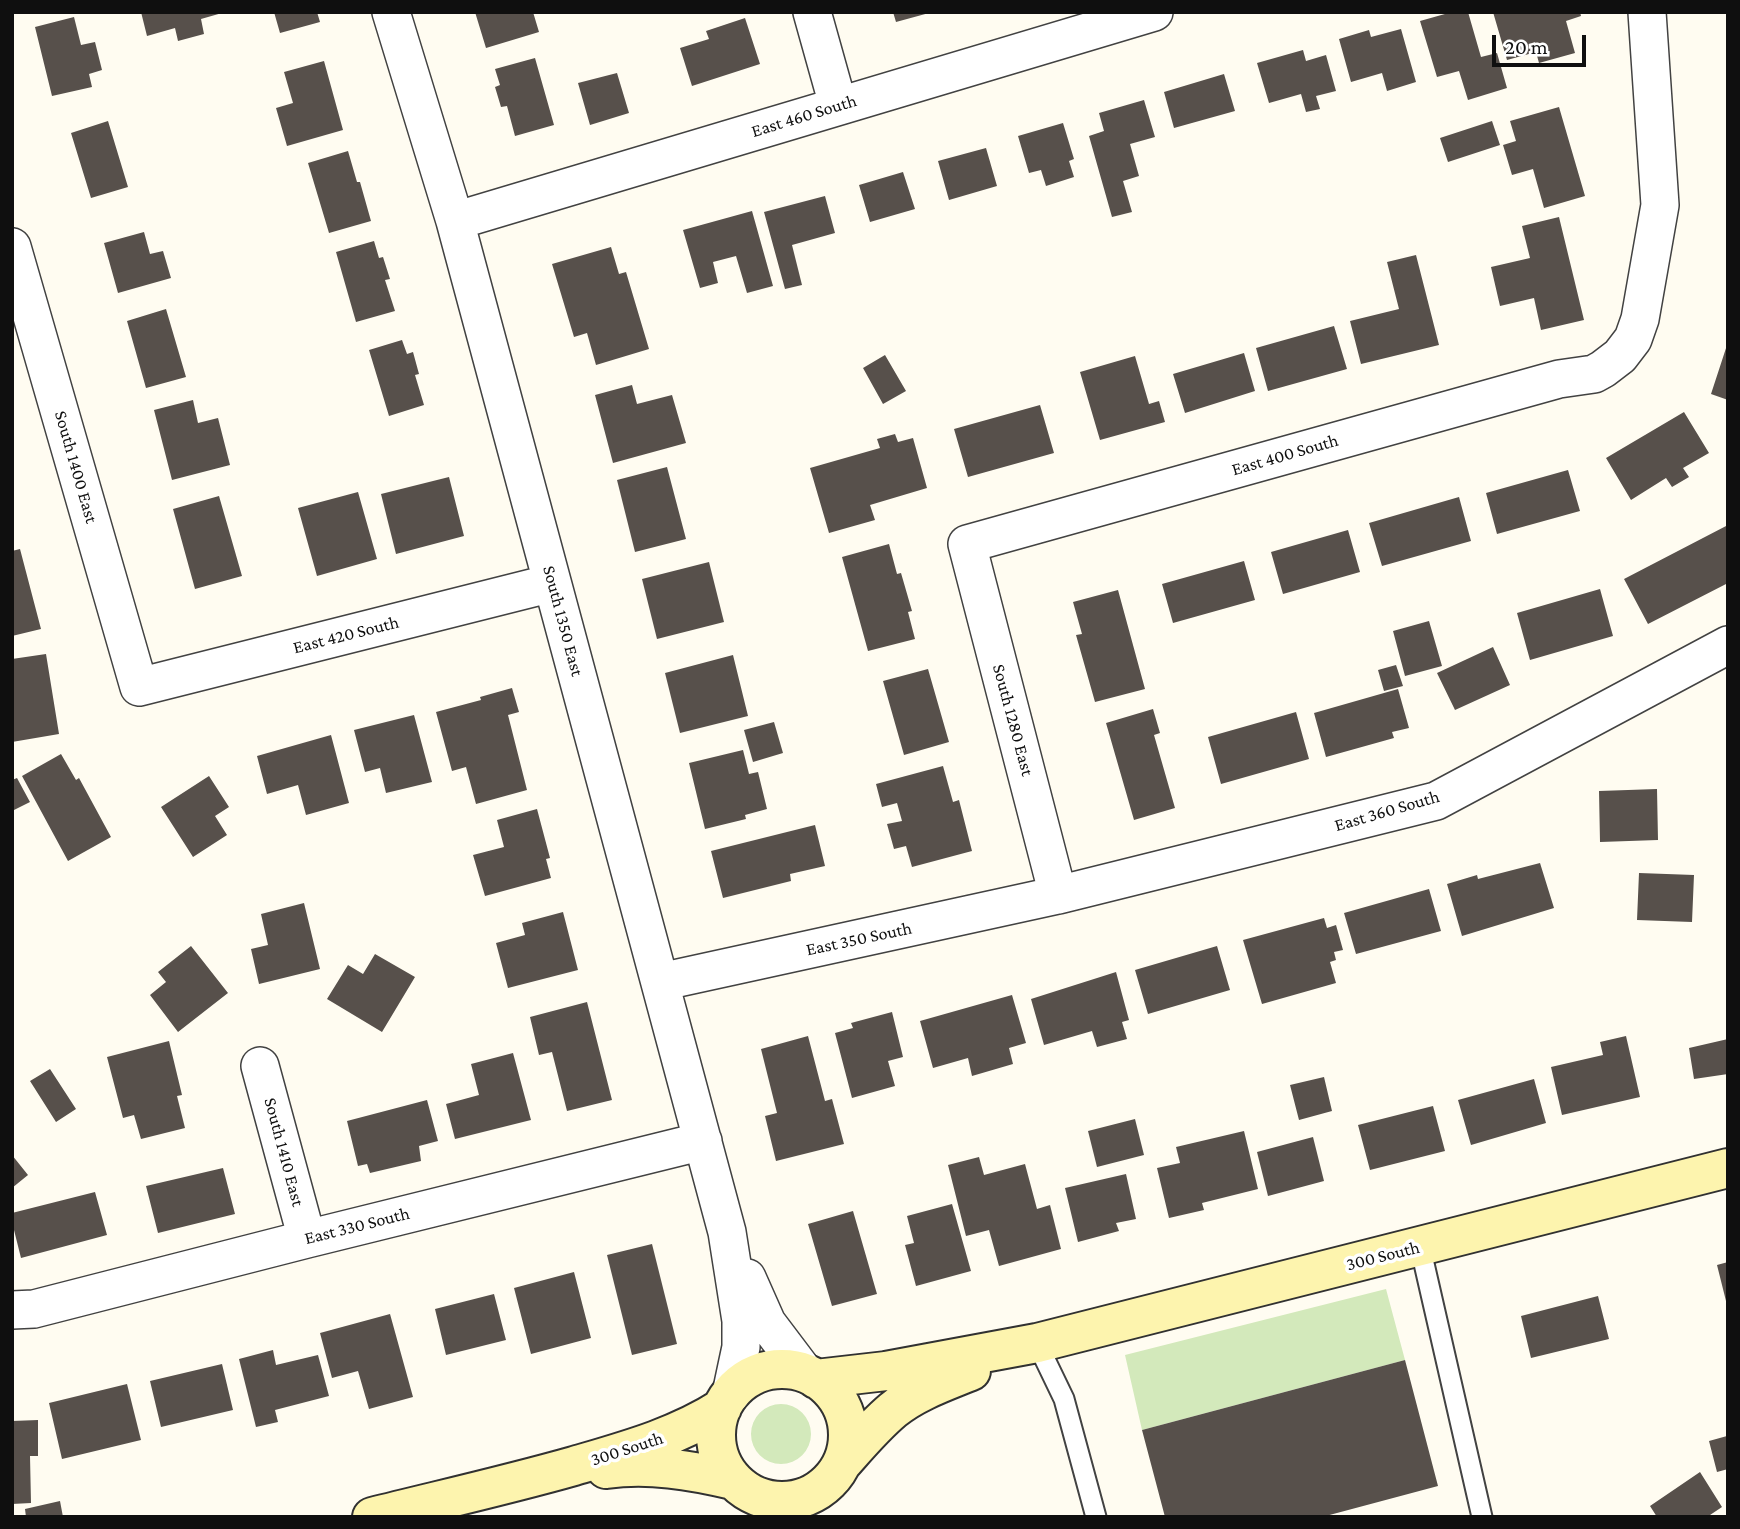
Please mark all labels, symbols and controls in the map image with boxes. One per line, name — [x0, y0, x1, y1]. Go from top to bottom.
scale bar — [1495, 21, 1590, 65]
text: 20 m — [1505, 35, 1548, 59]
street label: East 460 South — [749, 90, 859, 142]
street label: South 1400 East — [50, 408, 102, 526]
street label: East 400 South — [1229, 429, 1341, 481]
street label: South 1350 East — [538, 563, 588, 679]
street label: East 420 South — [291, 611, 401, 659]
street label: South 1280 East — [988, 662, 1038, 778]
street label: East 360 South — [1332, 786, 1442, 836]
street label: East 350 South — [804, 917, 914, 961]
street label: South 1410 East — [259, 1095, 309, 1209]
street label: East 330 South — [302, 1203, 412, 1249]
street label: 300 South — [1344, 1236, 1422, 1276]
street label: 300 South — [588, 1427, 666, 1471]

